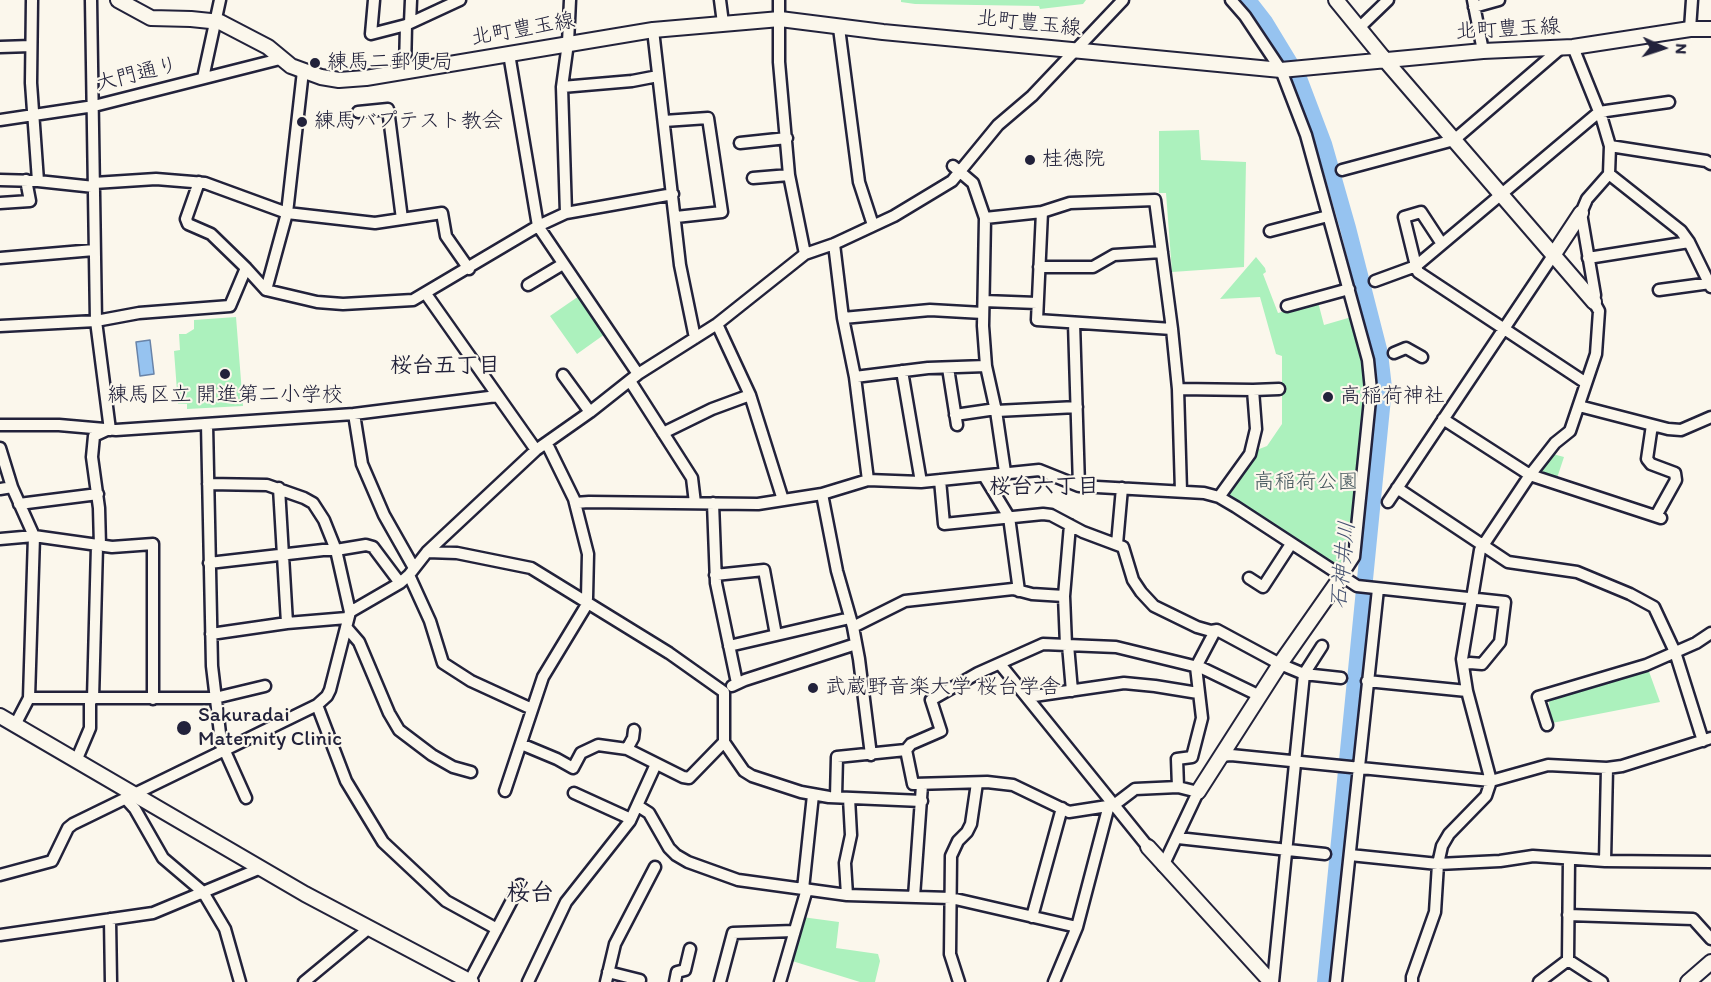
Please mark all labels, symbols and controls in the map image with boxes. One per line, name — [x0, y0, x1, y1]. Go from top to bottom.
street label: 北町豊玉線 — [975, 6, 1083, 42]
street label: 北町豊玉線 — [469, 8, 577, 52]
street label: 北町豊玉線 — [1455, 15, 1561, 45]
north arrow — [1633, 18, 1693, 78]
text: N — [1672, 43, 1691, 55]
place label: 練馬二郵便局 — [327, 50, 453, 76]
street label: 大門通り — [93, 53, 181, 97]
marker: 練馬二郵便局 — [308, 56, 322, 70]
place label: 練馬バプテスト教会 — [314, 109, 503, 135]
marker: 練馬バプテスト教会 — [295, 115, 309, 129]
place label: 桂徳院 — [1042, 147, 1105, 173]
marker: 桂徳院 — [1023, 153, 1037, 167]
district label: 桜台五丁目 — [390, 353, 500, 379]
marker: 練馬区立 開進第二小学校 — [218, 367, 232, 381]
place label: 練馬区立 開進第二小学校 — [107, 383, 343, 409]
place label: 高稲荷神社 — [1340, 384, 1445, 410]
marker: 高稲荷神社 — [1321, 390, 1335, 404]
park label: 高稲荷公園 — [1254, 470, 1358, 496]
district label: 桜台六丁目 — [989, 474, 1099, 500]
water label: 石神井川 — [1326, 520, 1362, 610]
place label: 武蔵野音楽大学 桜台学舎 — [825, 675, 1061, 701]
marker: 武蔵野音楽大学 桜台学舎 — [806, 681, 820, 695]
place label: Sakuradai Maternity Clinic — [198, 703, 342, 753]
marker: Sakuradai Maternity Clinic — [175, 719, 193, 737]
district label: 桜台 — [506, 880, 554, 908]

